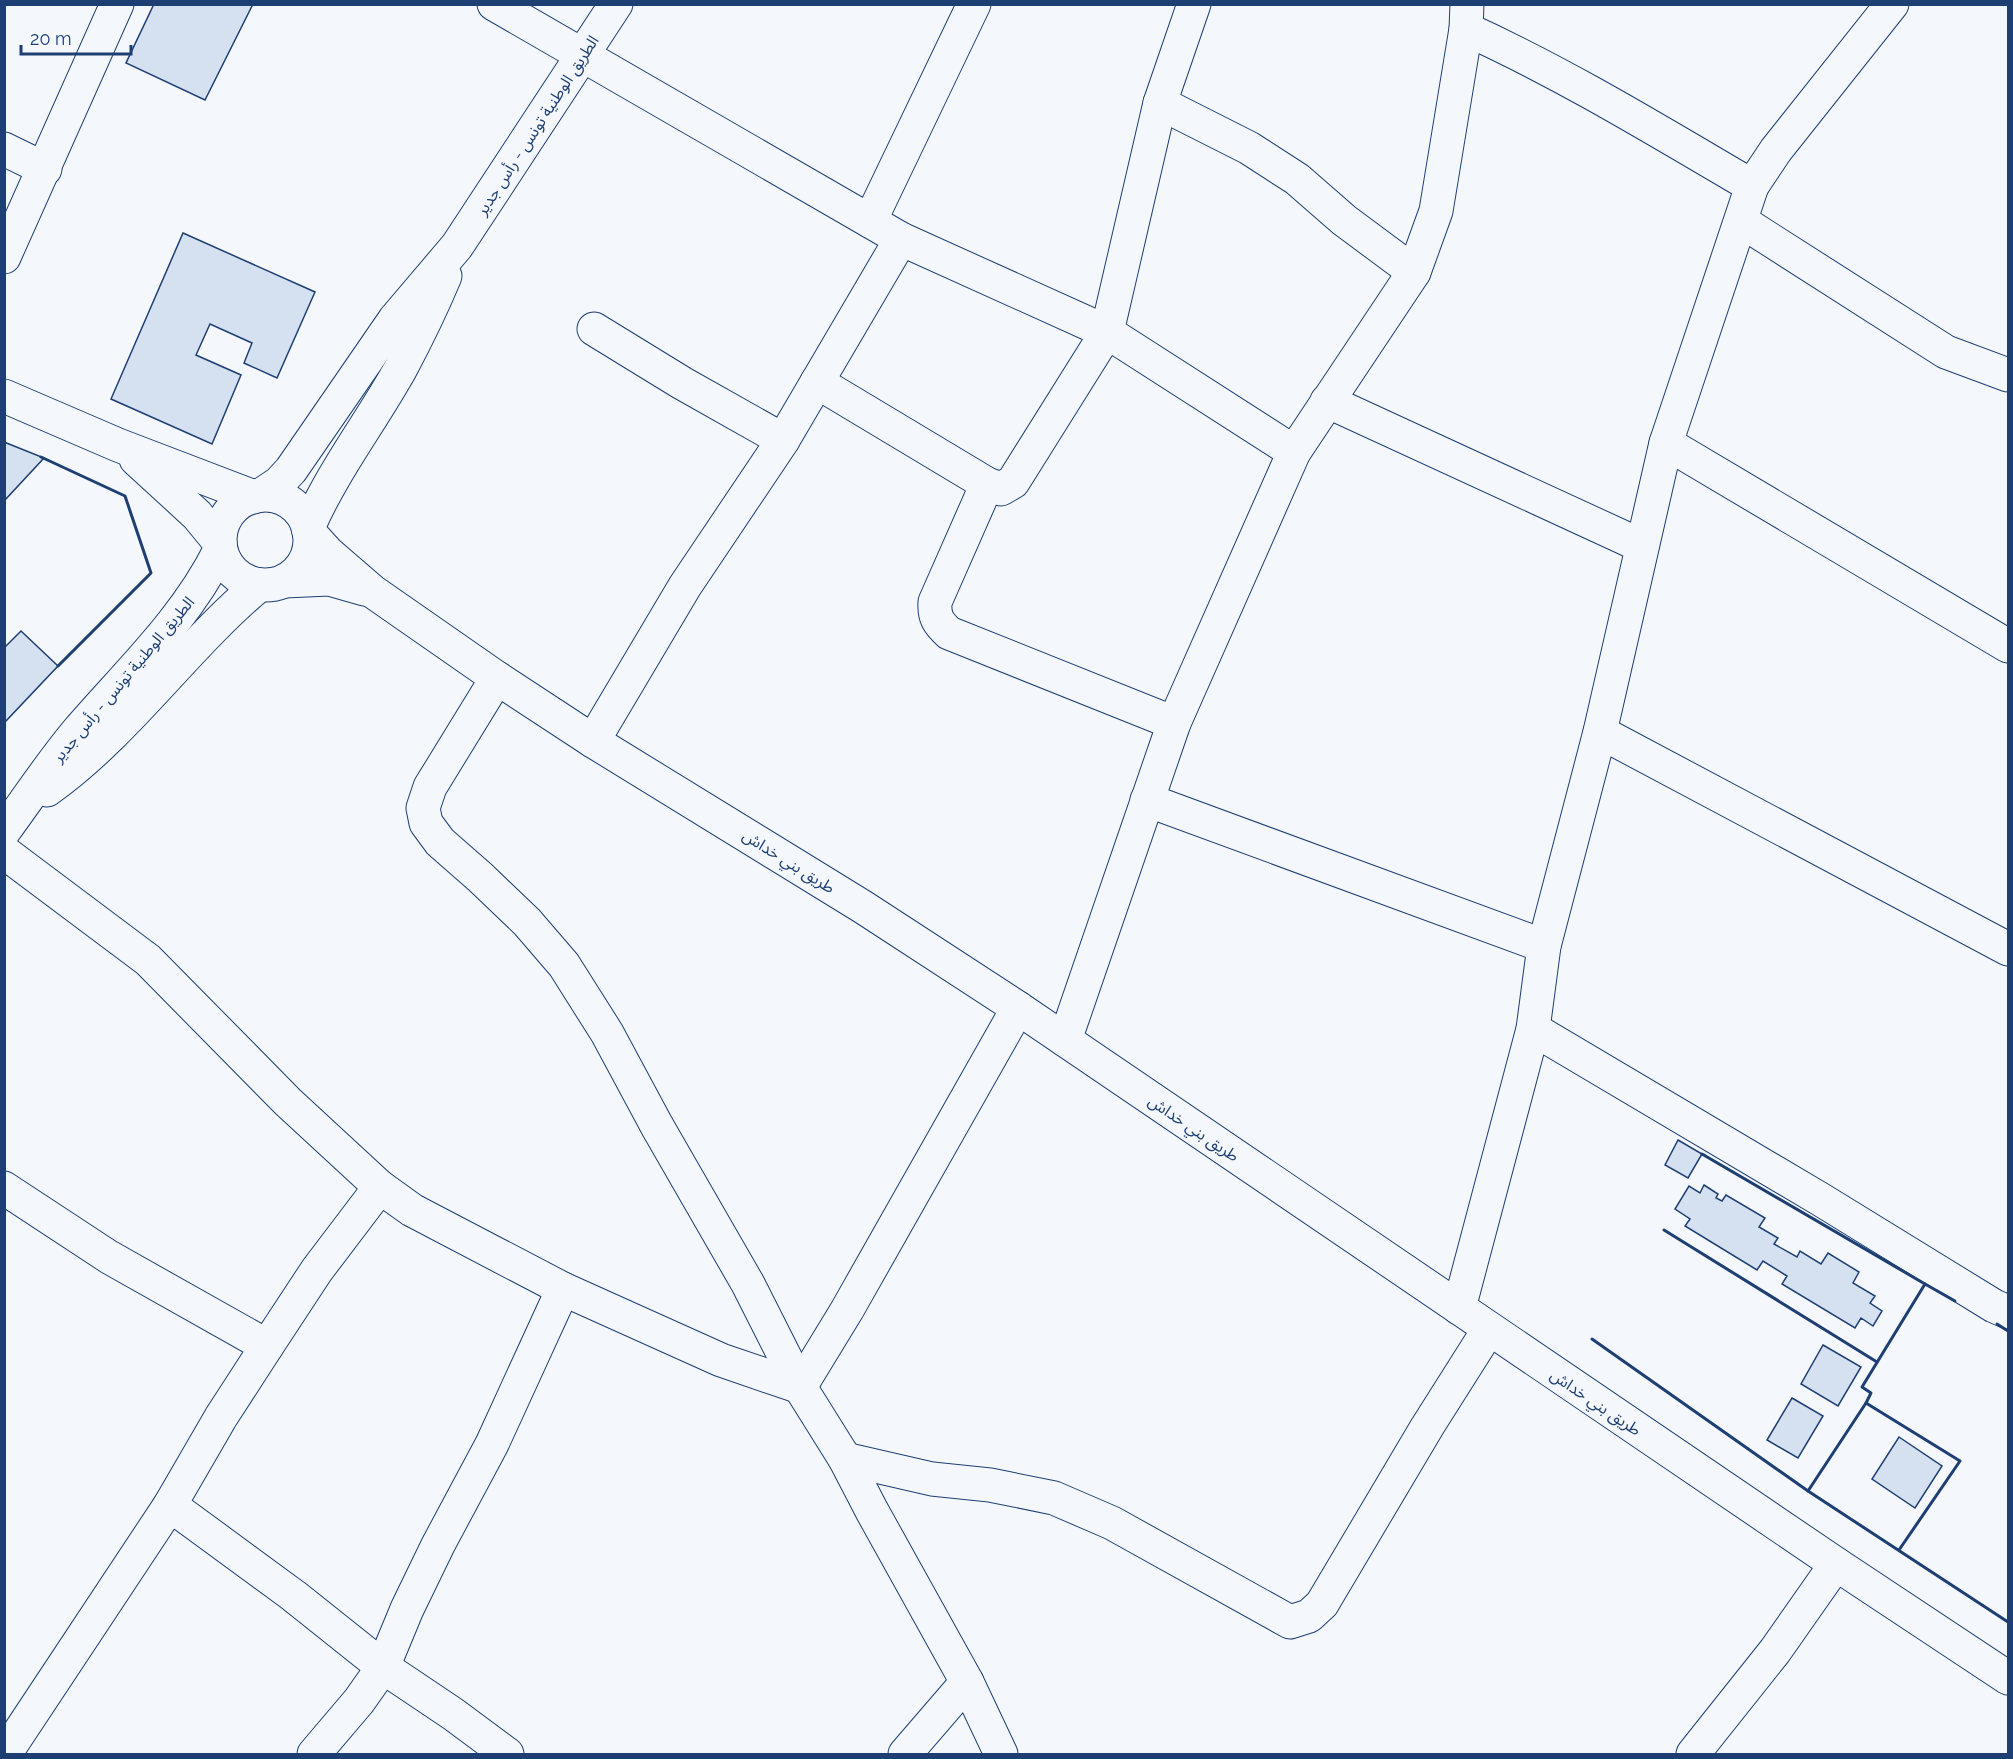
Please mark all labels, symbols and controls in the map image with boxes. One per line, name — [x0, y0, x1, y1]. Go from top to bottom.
scale bar — [21, 18, 130, 56]
text: 20 m — [30, 28, 72, 49]
street label: الطريق الوطنية تونس - رأس جدير — [472, 32, 603, 220]
street label: الطريق الوطنية تونس - رأس جدير — [48, 593, 199, 767]
street label: طريق بني خداش — [738, 825, 839, 900]
street label: طريق بني خداش — [1143, 1091, 1243, 1168]
street label: طريق بني خداش — [1545, 1365, 1645, 1442]

